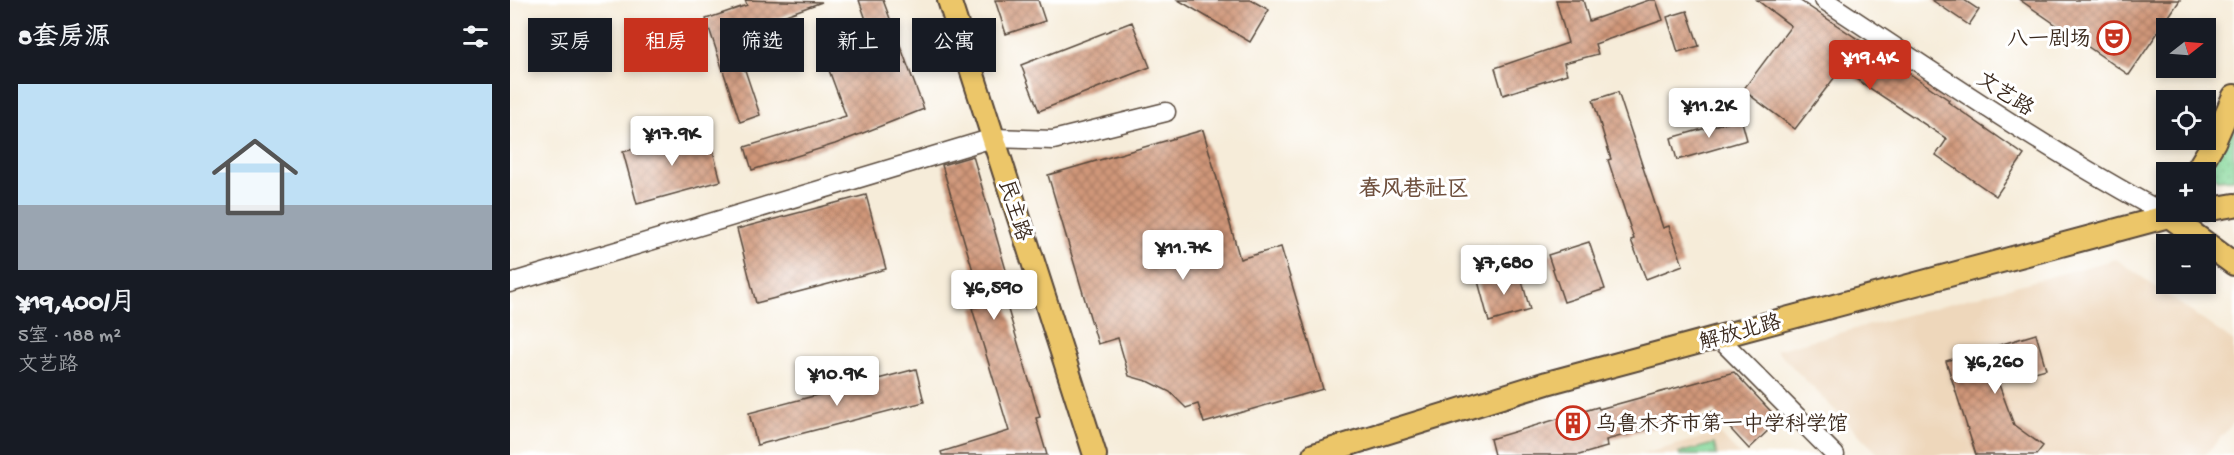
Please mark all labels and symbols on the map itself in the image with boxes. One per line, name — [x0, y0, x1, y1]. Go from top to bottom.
north arrow — [2156, 18, 2216, 78]
theatre icon: 八一剧场 — [2096, 20, 2132, 56]
place label: 八一剧场 — [2007, 27, 2091, 54]
pin: ¥19.4K — [1821, 40, 1919, 91]
street label: 文艺路 — [1971, 67, 2038, 124]
pin: ¥11.2K — [1660, 88, 1758, 139]
pin: ¥17.9K — [623, 116, 721, 167]
district label: 春风巷社区 — [1359, 176, 1469, 204]
street label: 民主路 — [991, 177, 1036, 245]
pin: ¥11.7K — [1134, 230, 1232, 281]
pin: ¥7,680 — [1455, 245, 1553, 296]
pin: ¥6,590 — [945, 270, 1043, 321]
street label: 解放北路 — [1697, 310, 1785, 357]
pin: ¥6,260 — [1946, 344, 2044, 395]
pin: ¥10.9K — [788, 356, 886, 407]
building icon: 乌鲁木齐市第一中学科学馆 — [1555, 405, 1591, 441]
place label: 乌鲁木齐市第一中学科学馆 — [1596, 412, 1848, 439]

